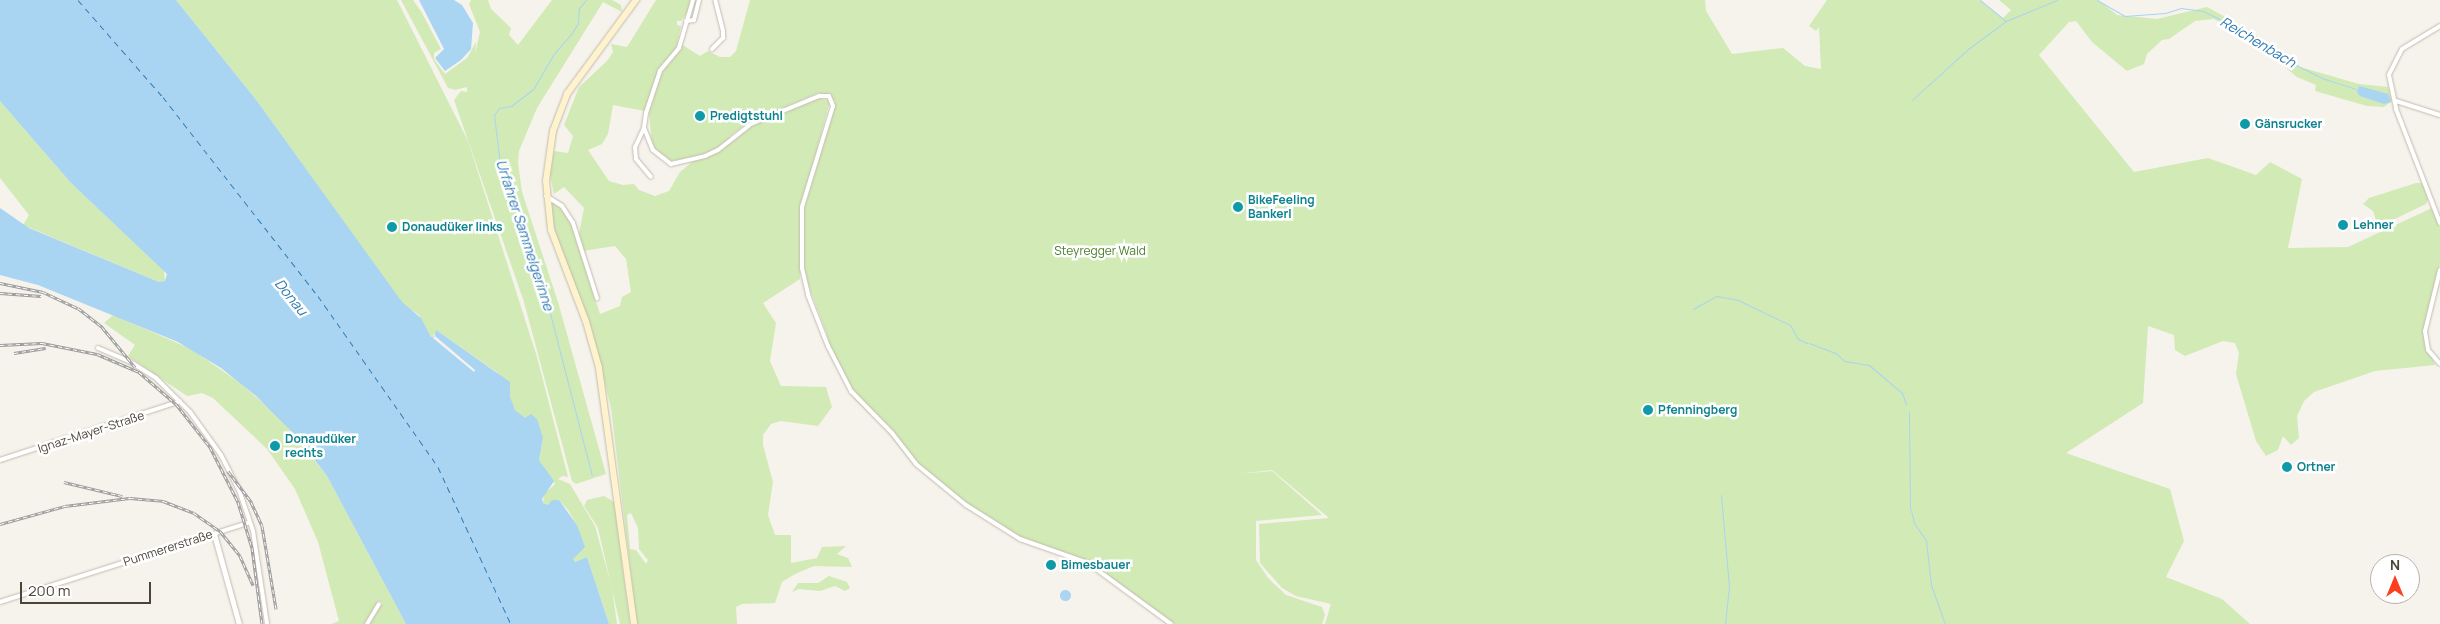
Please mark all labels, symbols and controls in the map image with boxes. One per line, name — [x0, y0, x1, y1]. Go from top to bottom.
water label: Reichenbach — [2217, 13, 2299, 71]
place label: Predigtstuhl — [710, 109, 783, 123]
marker: Predigtstuhl — [694, 110, 706, 122]
place label: Gänsrucker — [2255, 117, 2322, 131]
marker: Gänsrucker — [2239, 118, 2251, 130]
water label: Urfahrer Sammelgerinne — [493, 157, 557, 313]
place label: BikeFeeling Bankerl — [1248, 193, 1315, 221]
marker: BikeFeeling Bankerl — [1232, 201, 1244, 213]
place label: Lehner — [2353, 218, 2394, 232]
marker: Lehner — [2337, 219, 2349, 231]
place label: Donaudüker links — [402, 220, 502, 234]
marker: Donaudüker links — [386, 221, 398, 233]
park label: Steyregger Wald — [1054, 244, 1146, 258]
water label: Donau — [271, 275, 311, 319]
place label: Pfenningberg — [1658, 403, 1737, 417]
marker: Pfenningberg — [1642, 404, 1654, 416]
street label: Ignaz-Mayer-Straße — [36, 408, 146, 456]
place label: Donaudüker rechts — [285, 432, 356, 460]
marker: Donaudüker rechts — [269, 440, 281, 452]
place label: Ortner — [2297, 460, 2335, 474]
marker: Ortner — [2281, 461, 2293, 473]
street label: Pummererstraße — [122, 527, 214, 569]
north arrow — [2370, 554, 2420, 604]
text: N — [2390, 555, 2400, 574]
place label: Bimesbauer — [1061, 558, 1130, 572]
marker: Bimesbauer — [1045, 559, 1057, 571]
scale bar — [22, 572, 154, 604]
text: 200 m — [28, 580, 71, 601]

